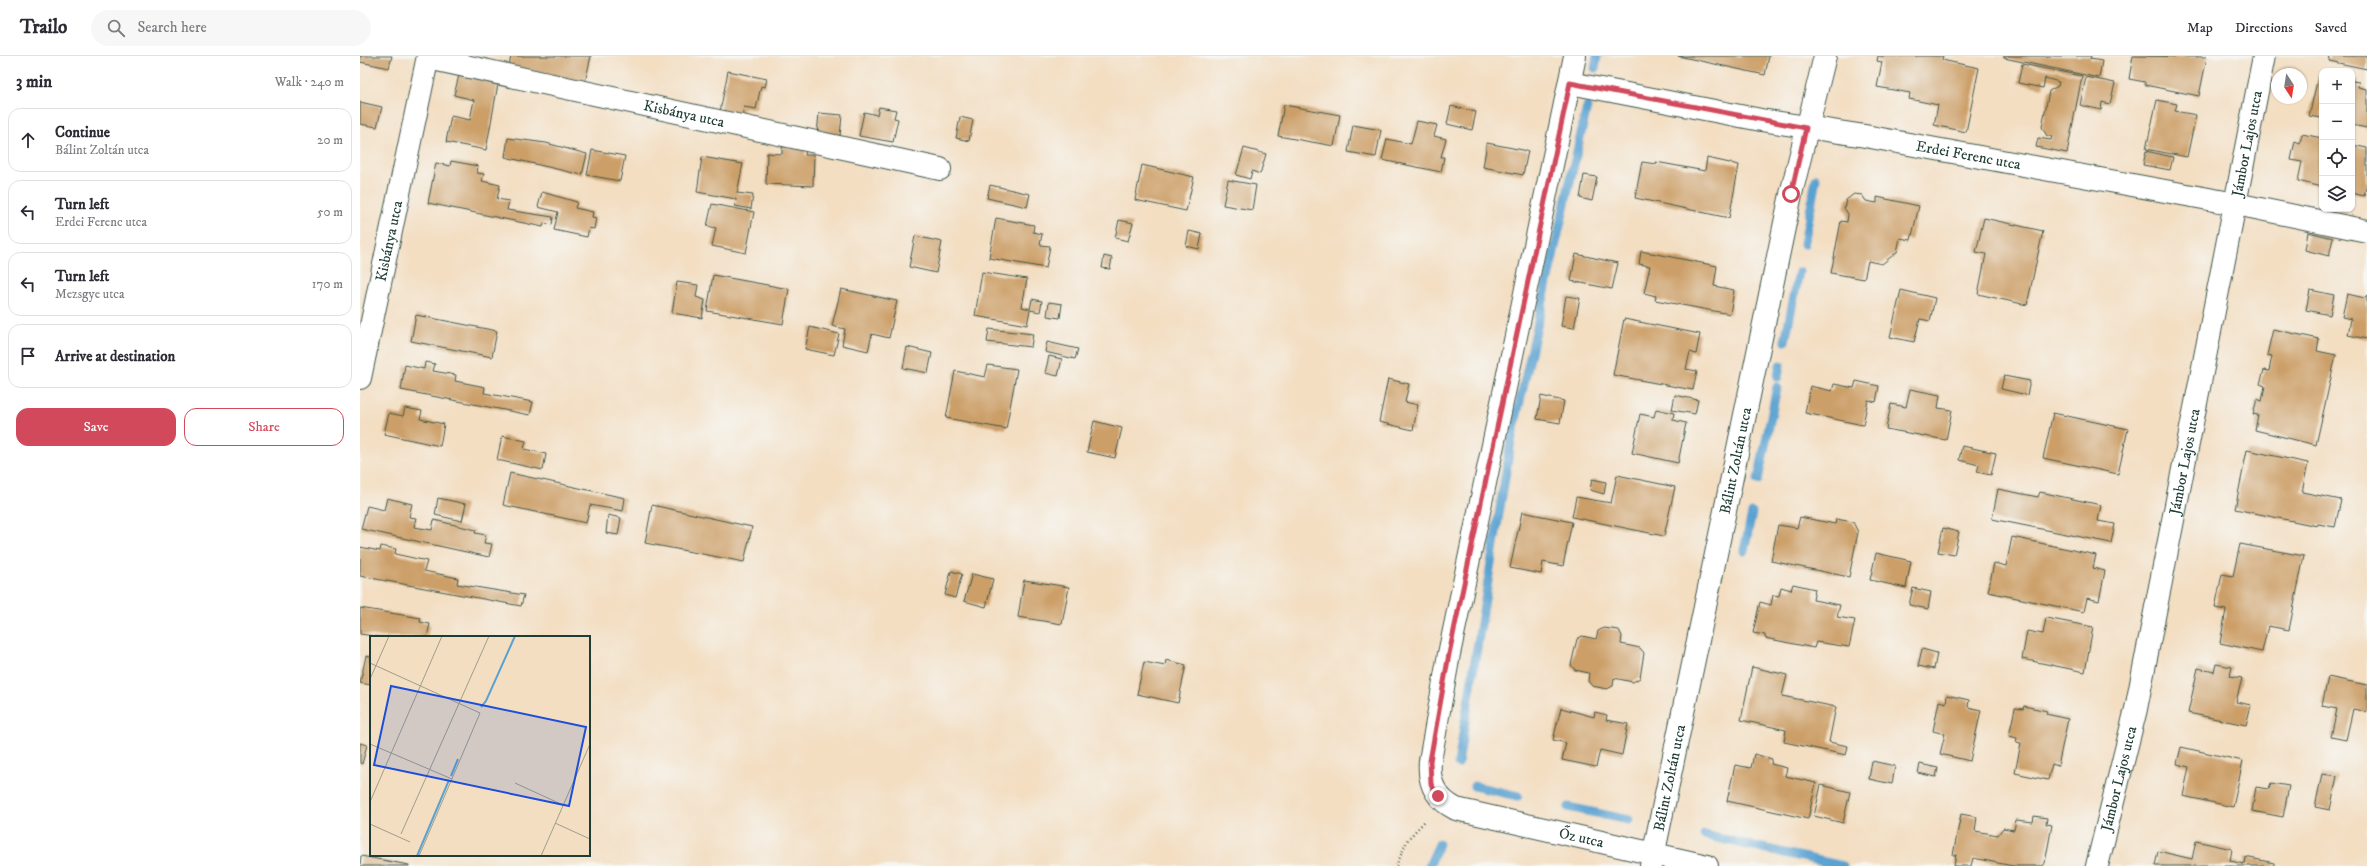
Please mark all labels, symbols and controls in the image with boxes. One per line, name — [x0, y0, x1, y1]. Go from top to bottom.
search box — [91, 10, 371, 46]
text: Trailo — [20, 16, 67, 39]
icon: search — [105, 17, 127, 39]
text: Search here — [137, 18, 207, 37]
text: Map — [2187, 19, 2213, 37]
text: Directions — [2235, 19, 2293, 37]
text: Saved — [2315, 19, 2347, 37]
north arrow — [2271, 68, 2307, 104]
map controls — [2319, 68, 2355, 212]
button: + — [2319, 68, 2355, 104]
text: 3 min — [16, 71, 52, 93]
text: Walk · 240 m — [275, 74, 344, 90]
street label: Jámbor Lajos utca — [2227, 88, 2267, 200]
street label: Kisbánya utca — [642, 96, 727, 132]
button: − — [2319, 104, 2355, 140]
text: Continue — [55, 123, 110, 142]
icon: ahead — [17, 129, 39, 151]
text: 20 m — [317, 132, 343, 148]
street label: Erdei Ferenc utca — [1914, 137, 2023, 174]
button: locate — [2319, 140, 2355, 176]
text: Bálint Zoltán utca — [55, 142, 149, 158]
button: layers — [2319, 176, 2355, 212]
route start — [1782, 185, 1800, 203]
text: Turn left — [55, 195, 109, 214]
street label: Kisbánya utca — [372, 198, 407, 283]
icon: left — [17, 201, 39, 223]
text: 50 m — [317, 204, 343, 220]
text: Erdei Ferenc utca — [55, 214, 147, 230]
text: Turn left — [55, 267, 109, 286]
icon: left — [17, 273, 39, 295]
text: 170 m — [312, 276, 343, 292]
text: Mezsgye utca — [55, 286, 124, 302]
icon: arrive — [17, 345, 39, 367]
text: Arrive at destination — [55, 347, 175, 366]
street label: Bálint Zoltán utca — [1716, 405, 1756, 516]
street label: Jámbor Lajos utca — [2165, 406, 2205, 518]
button: Save — [16, 408, 176, 446]
button: Share — [184, 408, 344, 446]
inset map — [370, 636, 590, 856]
street label: Bálint Zoltán utca — [1649, 722, 1690, 833]
street label: Jámbor Lajos utca — [2097, 724, 2142, 835]
route end — [1429, 787, 1447, 805]
street label: Őz utca — [1557, 823, 1606, 852]

